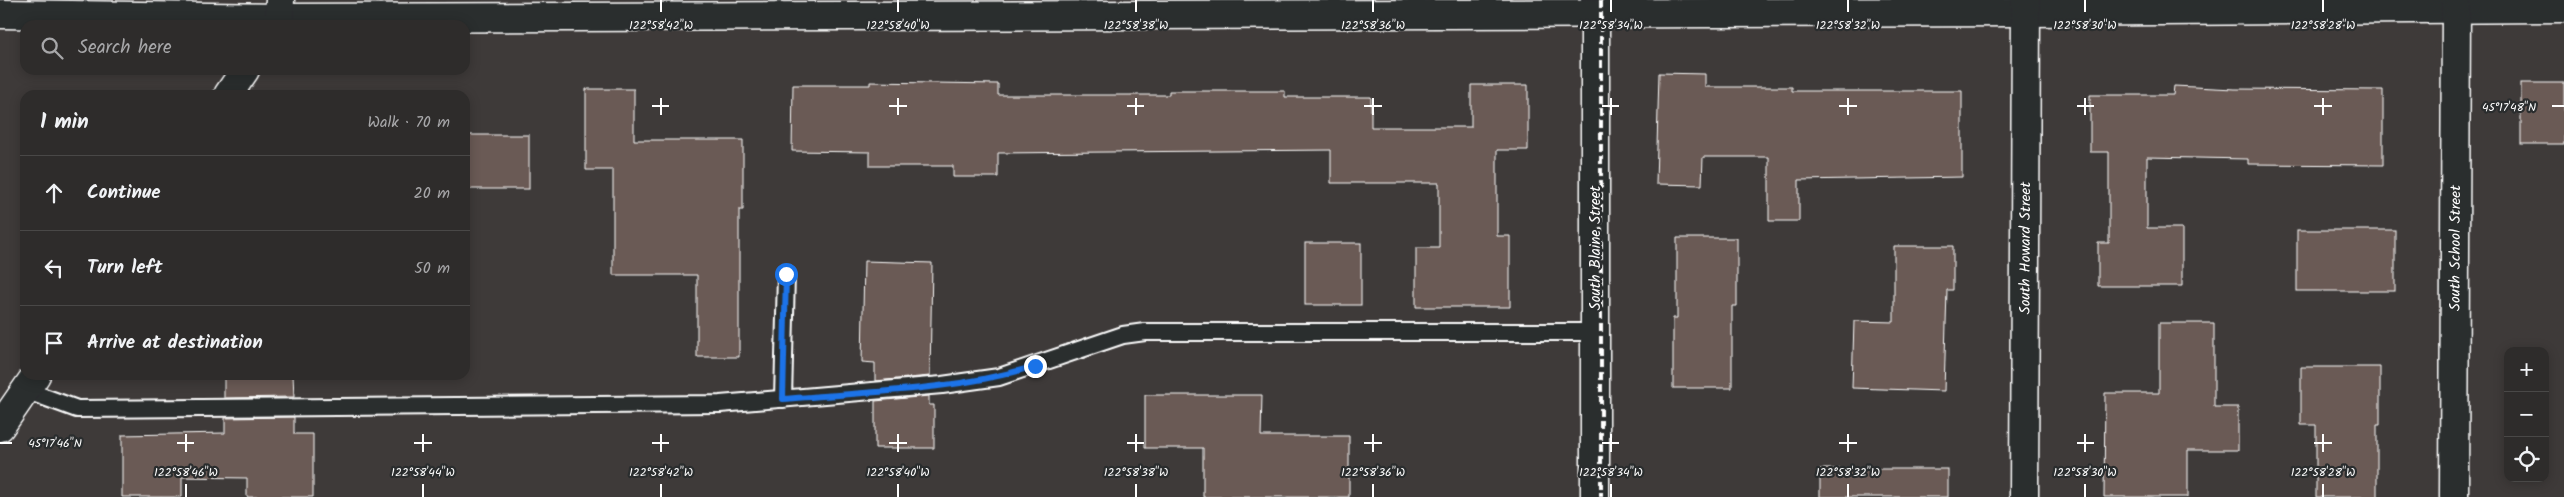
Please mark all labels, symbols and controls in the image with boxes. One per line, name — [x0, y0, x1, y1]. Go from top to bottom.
text: 122°58'42"W — [629, 16, 693, 35]
text: 122°58'40"W — [866, 16, 930, 35]
text: 122°58'38"W — [1104, 16, 1168, 35]
text: 122°58'36"W — [1341, 16, 1405, 35]
text: 122°58'34"W — [1579, 16, 1643, 35]
text: 122°58'32"W — [1816, 16, 1880, 35]
text: 122°58'30"W — [2053, 16, 2117, 35]
text: 122°58'28"W — [2291, 16, 2355, 35]
search box — [20, 20, 470, 75]
text: Search here — [78, 33, 172, 63]
icon: search — [38, 34, 66, 62]
text: 45°17'48"N — [2482, 98, 2536, 117]
text: 1 min — [40, 106, 89, 139]
text: Walk · 70 m — [367, 110, 450, 135]
text: Continue — [87, 178, 160, 208]
icon: ahead — [40, 179, 68, 207]
text: 20 m — [414, 181, 450, 206]
street label: South Howard Street — [2014, 182, 2038, 314]
street label: South School Street — [2444, 185, 2468, 311]
street label: South Blaine Street — [1584, 186, 1608, 310]
text: Turn left — [87, 253, 162, 283]
icon: left — [40, 254, 68, 282]
text: 50 m — [414, 256, 450, 281]
route start — [775, 263, 798, 286]
text: Arrive at destination — [87, 328, 263, 358]
icon: arrive — [40, 329, 68, 357]
map controls — [2504, 347, 2549, 482]
button: + — [2504, 347, 2549, 392]
route end — [1024, 355, 1047, 378]
button: − — [2504, 392, 2549, 437]
text: 45°17'46"N — [28, 434, 82, 453]
button: locate — [2504, 437, 2549, 482]
text: 122°58'46"W — [154, 463, 218, 482]
text: 122°58'44"W — [391, 463, 455, 482]
text: 122°58'42"W — [629, 463, 693, 482]
text: 122°58'40"W — [866, 463, 930, 482]
text: 122°58'38"W — [1104, 463, 1168, 482]
text: 122°58'36"W — [1341, 463, 1405, 482]
text: 122°58'34"W — [1579, 463, 1643, 482]
text: 122°58'32"W — [1816, 463, 1880, 482]
text: 122°58'30"W — [2053, 463, 2117, 482]
text: 122°58'28"W — [2291, 463, 2355, 482]

